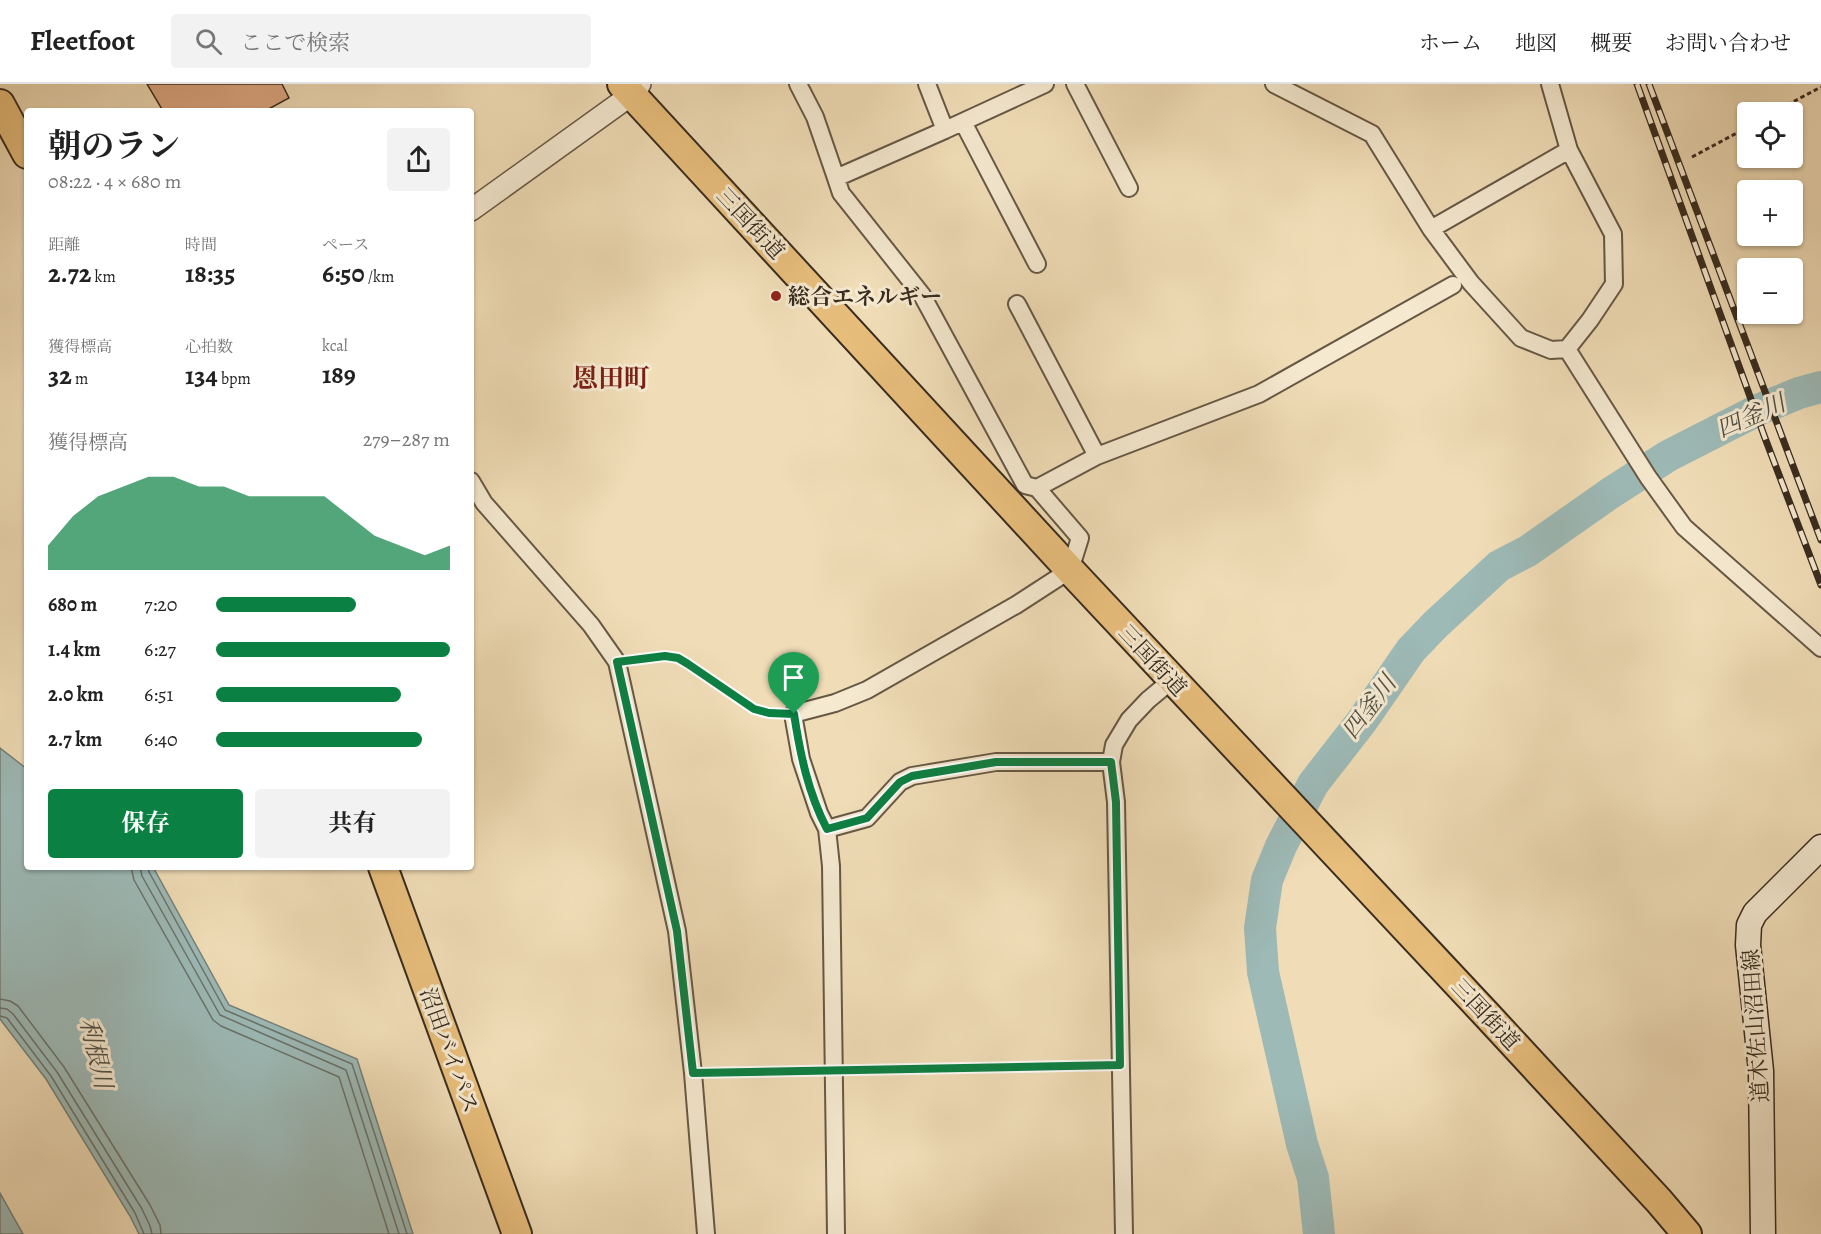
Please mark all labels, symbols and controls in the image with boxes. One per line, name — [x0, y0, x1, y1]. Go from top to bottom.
search box — [171, 14, 591, 68]
text: Fleetfoot — [30, 22, 135, 60]
icon: search — [192, 25, 225, 58]
text: ここで検索 — [240, 28, 350, 58]
text: ホーム — [1419, 29, 1482, 57]
text: 地図 — [1515, 29, 1557, 57]
text: 概要 — [1590, 29, 1632, 57]
text: お問い合わせ — [1665, 29, 1791, 57]
map controls — [1737, 102, 1803, 324]
button: locate — [1737, 102, 1803, 168]
text: 朝のラン — [48, 123, 180, 168]
button: share — [387, 128, 450, 191]
text: 08:22 · 4 × 680 m — [48, 168, 181, 195]
button: + — [1737, 180, 1803, 246]
street label: 三国街道 — [709, 181, 791, 266]
text: 距離 — [48, 234, 80, 256]
text: 時間 — [185, 234, 217, 256]
text: ペース — [322, 234, 369, 256]
text: 2.72 — [48, 256, 91, 291]
text: 18:35 — [185, 256, 235, 291]
text: 6:50 — [322, 256, 365, 291]
button: − — [1737, 258, 1803, 324]
text: km — [91, 266, 116, 288]
text: /km — [365, 266, 394, 288]
place label: 総合エネルギー — [788, 282, 942, 312]
marker: 総合エネルギー — [769, 289, 783, 303]
text: kcal — [322, 335, 348, 357]
text: 獲得標高 — [48, 336, 112, 358]
text: 心拍数 — [185, 336, 233, 358]
text: 189 — [322, 357, 356, 392]
text: 32 — [48, 358, 72, 393]
text: 134 — [185, 358, 218, 393]
district label: 恩田町 — [572, 361, 650, 396]
text: m — [72, 368, 88, 390]
text: bpm — [218, 368, 251, 390]
water label: 四釜川 — [1712, 386, 1793, 445]
text: 279–287 m — [363, 426, 450, 453]
text: 獲得標高 — [48, 429, 128, 456]
text: 680 m — [48, 591, 97, 618]
text: 7:20 — [144, 591, 177, 618]
street label: 三国街道 — [1111, 618, 1193, 703]
text: 1.4 km — [48, 636, 101, 663]
text: 6:27 — [144, 636, 176, 663]
pin — [768, 652, 819, 714]
icon: arrive — [777, 661, 810, 694]
water label: 四釜川 — [1335, 666, 1405, 745]
text: 2.0 km — [48, 681, 104, 708]
text: 6:51 — [144, 681, 173, 708]
text: 2.7 km — [48, 726, 102, 753]
text: 6:40 — [144, 726, 178, 753]
button: 保存 — [48, 789, 243, 858]
button: 共有 — [255, 789, 450, 858]
street label: 道木佐山沼田線 — [1736, 948, 1776, 1104]
street label: 三国街道 — [1444, 972, 1526, 1057]
street label: 沼田バイパス — [412, 983, 486, 1117]
water label: 利根川 — [72, 1014, 120, 1095]

